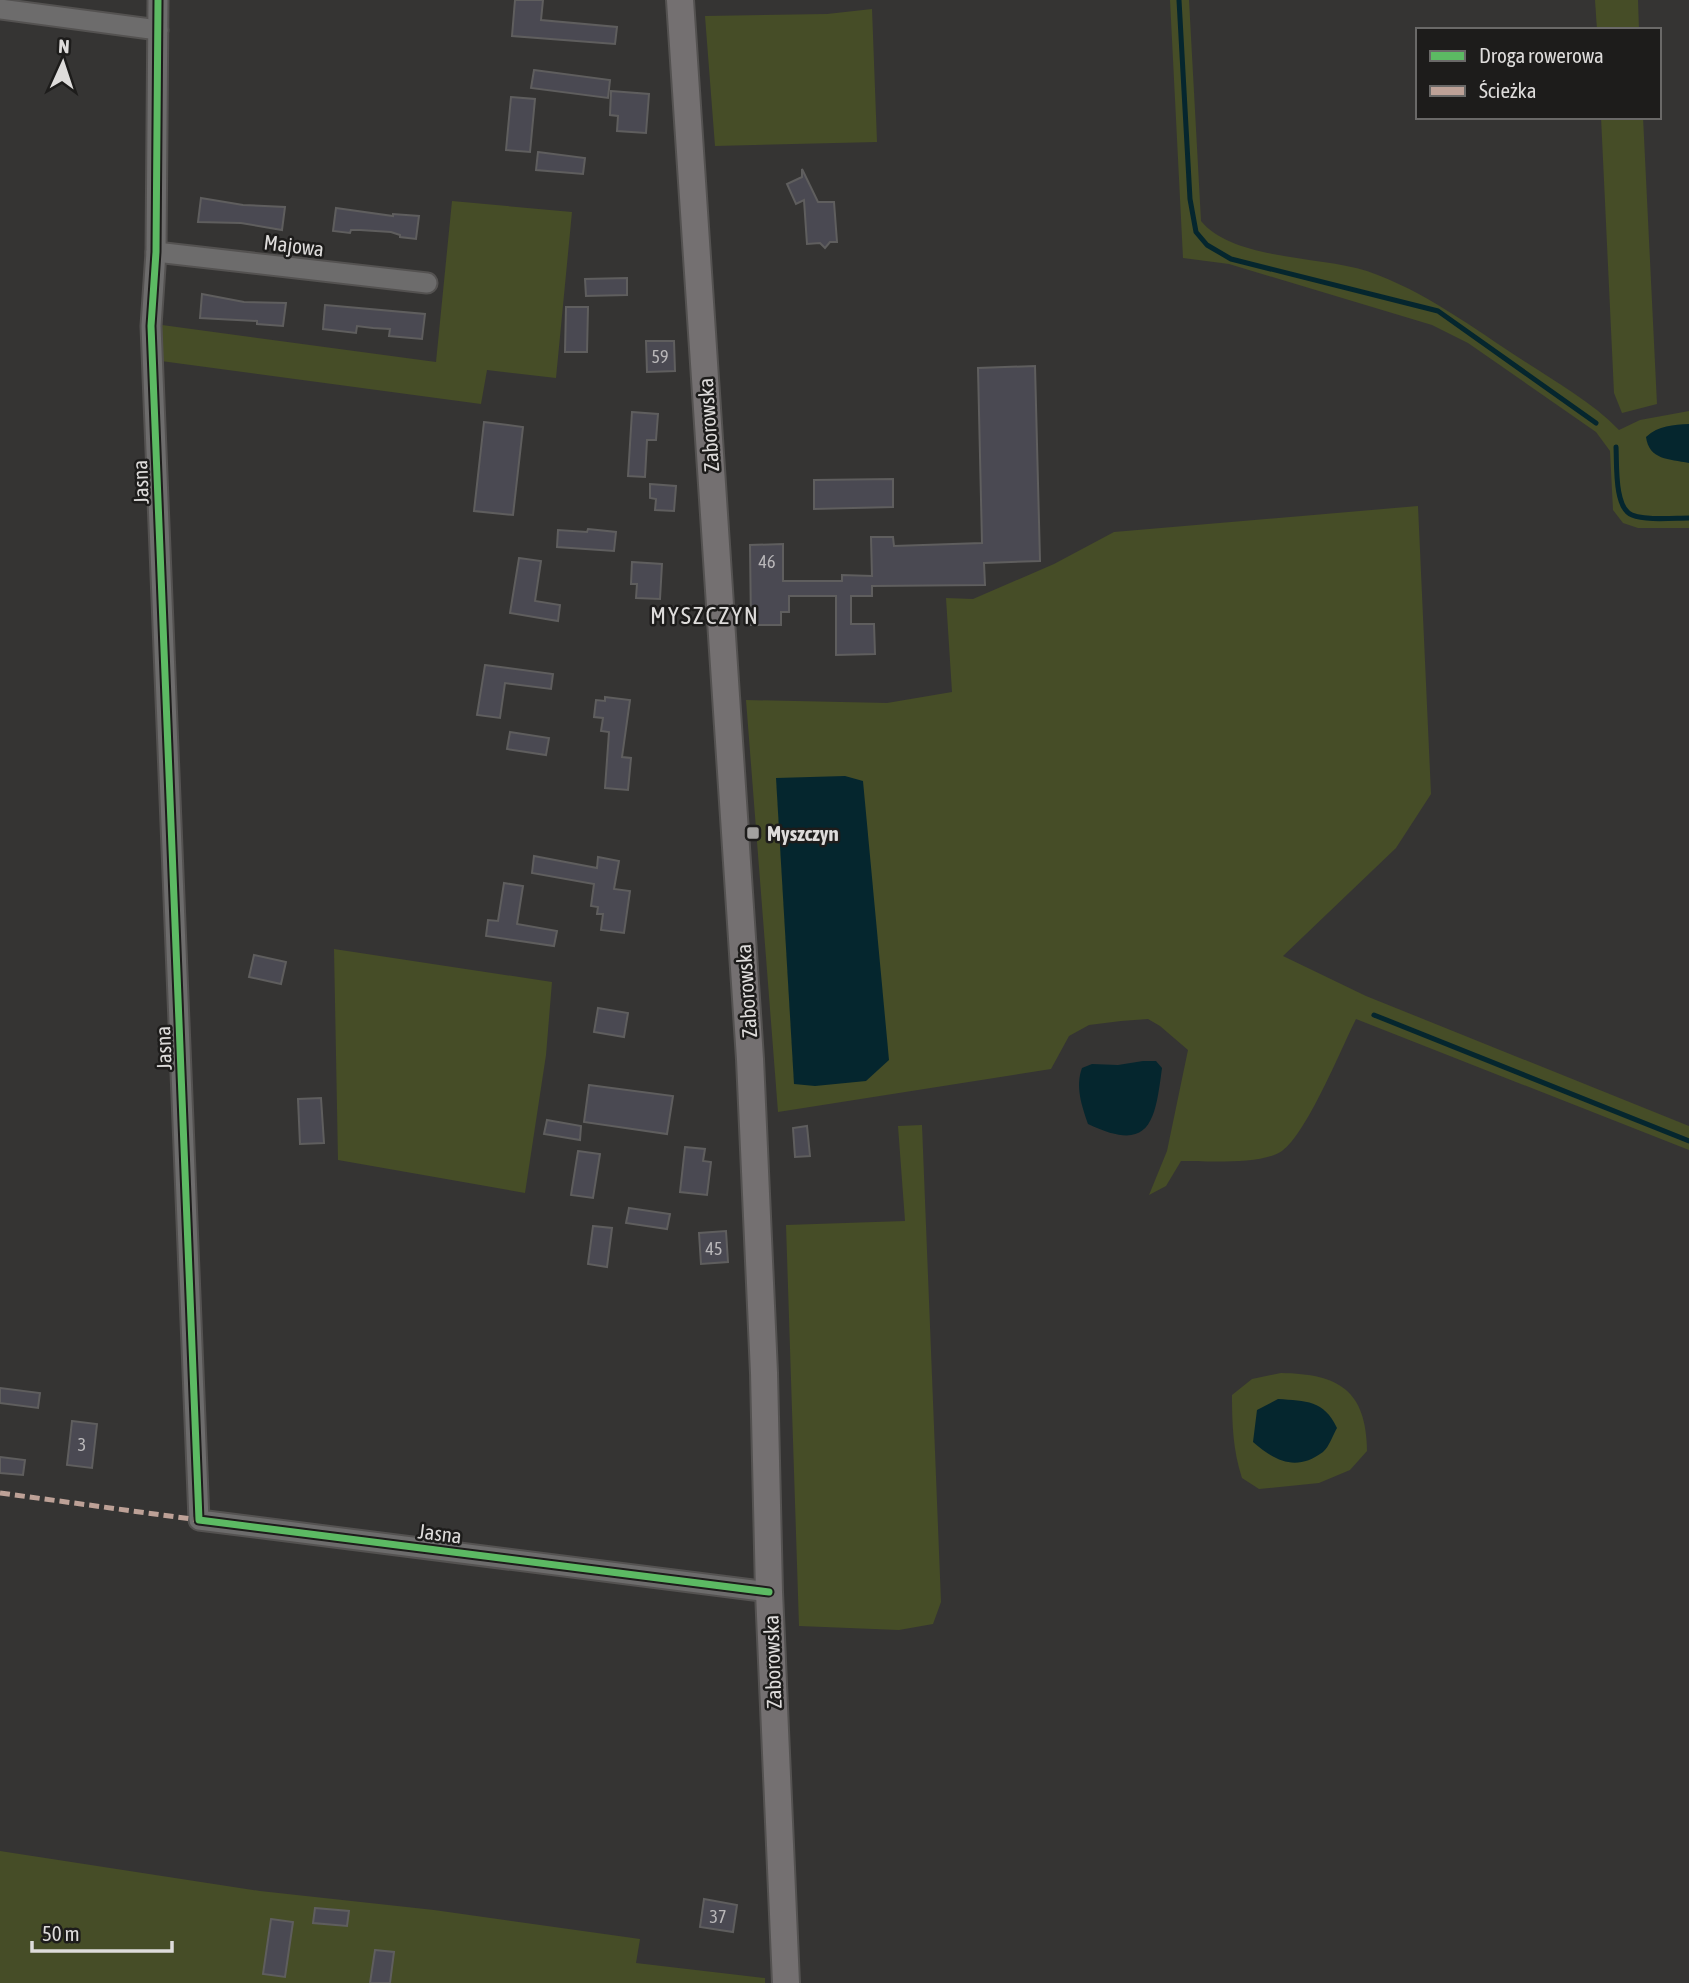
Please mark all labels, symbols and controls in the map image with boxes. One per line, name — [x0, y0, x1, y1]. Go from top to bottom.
north arrow — [28, 28, 98, 98]
legend — [1416, 28, 1661, 119]
text: N — [58, 35, 70, 57]
text: Droga rowerowa — [1479, 43, 1604, 67]
text: Ścieżka — [1479, 78, 1537, 102]
street label: Majowa — [263, 229, 325, 261]
house number: 59 — [652, 346, 668, 367]
street label: Zaborowska — [693, 377, 723, 473]
street label: Jasna — [127, 460, 153, 504]
house number: 46 — [759, 551, 775, 572]
district label: MYSZCZYN — [650, 602, 760, 629]
place label: Myszczyn — [767, 821, 839, 845]
marker: Myszczyn — [745, 825, 761, 841]
street label: Zaborowska — [731, 943, 761, 1039]
street label: Jasna — [150, 1026, 176, 1070]
house number: 45 — [706, 1238, 722, 1259]
house number: 3 — [78, 1434, 86, 1455]
street label: Jasna — [417, 1518, 463, 1548]
street label: Zaborowska — [758, 1615, 786, 1709]
house number: 37 — [710, 1906, 726, 1927]
scale bar — [32, 1910, 172, 1954]
text: 50 m — [42, 1921, 80, 1945]

